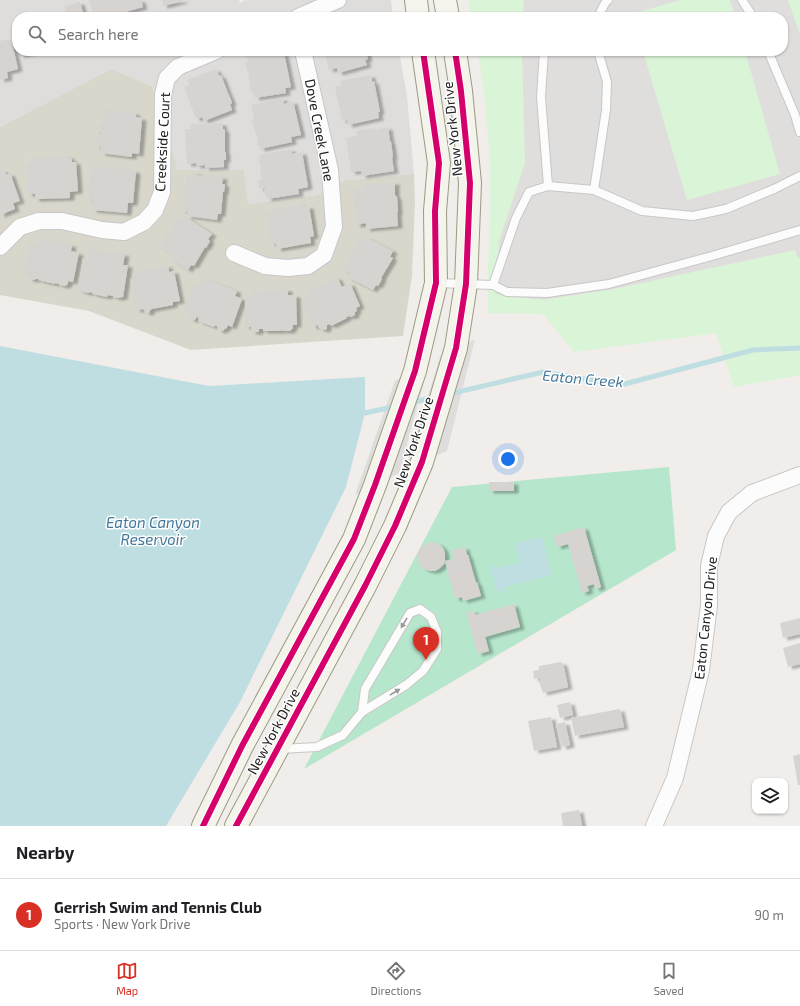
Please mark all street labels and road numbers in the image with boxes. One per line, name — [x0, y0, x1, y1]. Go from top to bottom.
street label: Dove Creek Lane — [302, 77, 338, 183]
street label: New York Drive — [439, 81, 465, 177]
street label: Creekside Court — [151, 92, 173, 192]
street label: New York Drive — [389, 394, 437, 490]
street label: Eaton Canyon Drive — [690, 556, 720, 680]
street label: New York Drive — [243, 685, 303, 777]

